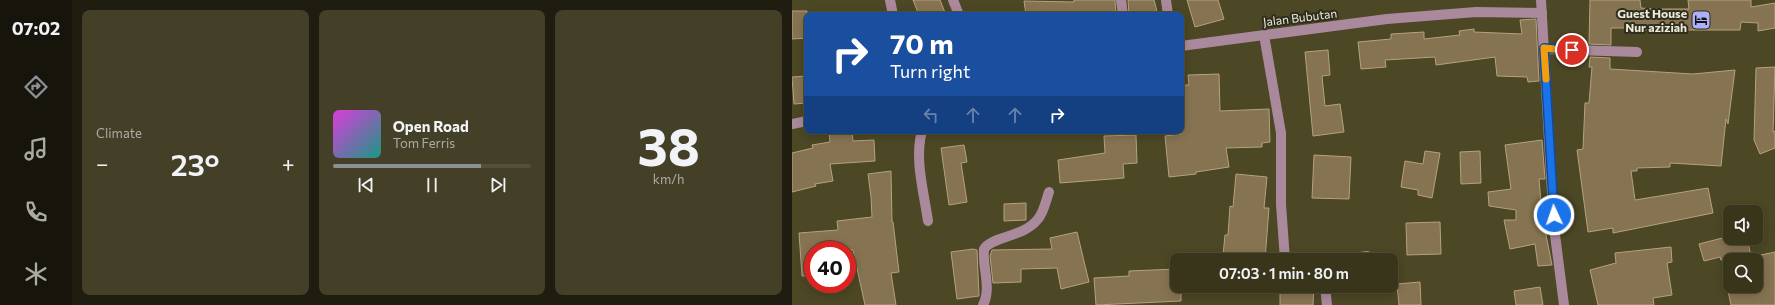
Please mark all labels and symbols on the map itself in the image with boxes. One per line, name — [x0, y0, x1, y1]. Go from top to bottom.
street label: Jalan Bubutan — [1262, 6, 1338, 29]
place label: Guest House Nur aziziah — [1617, 6, 1687, 34]
hotel icon: Guest House Nur aziziah — [1690, 9, 1712, 31]
pin — [1555, 33, 1589, 67]
position arrow — [1533, 194, 1575, 236]
speed limit sign: 40 — [804, 241, 856, 293]

